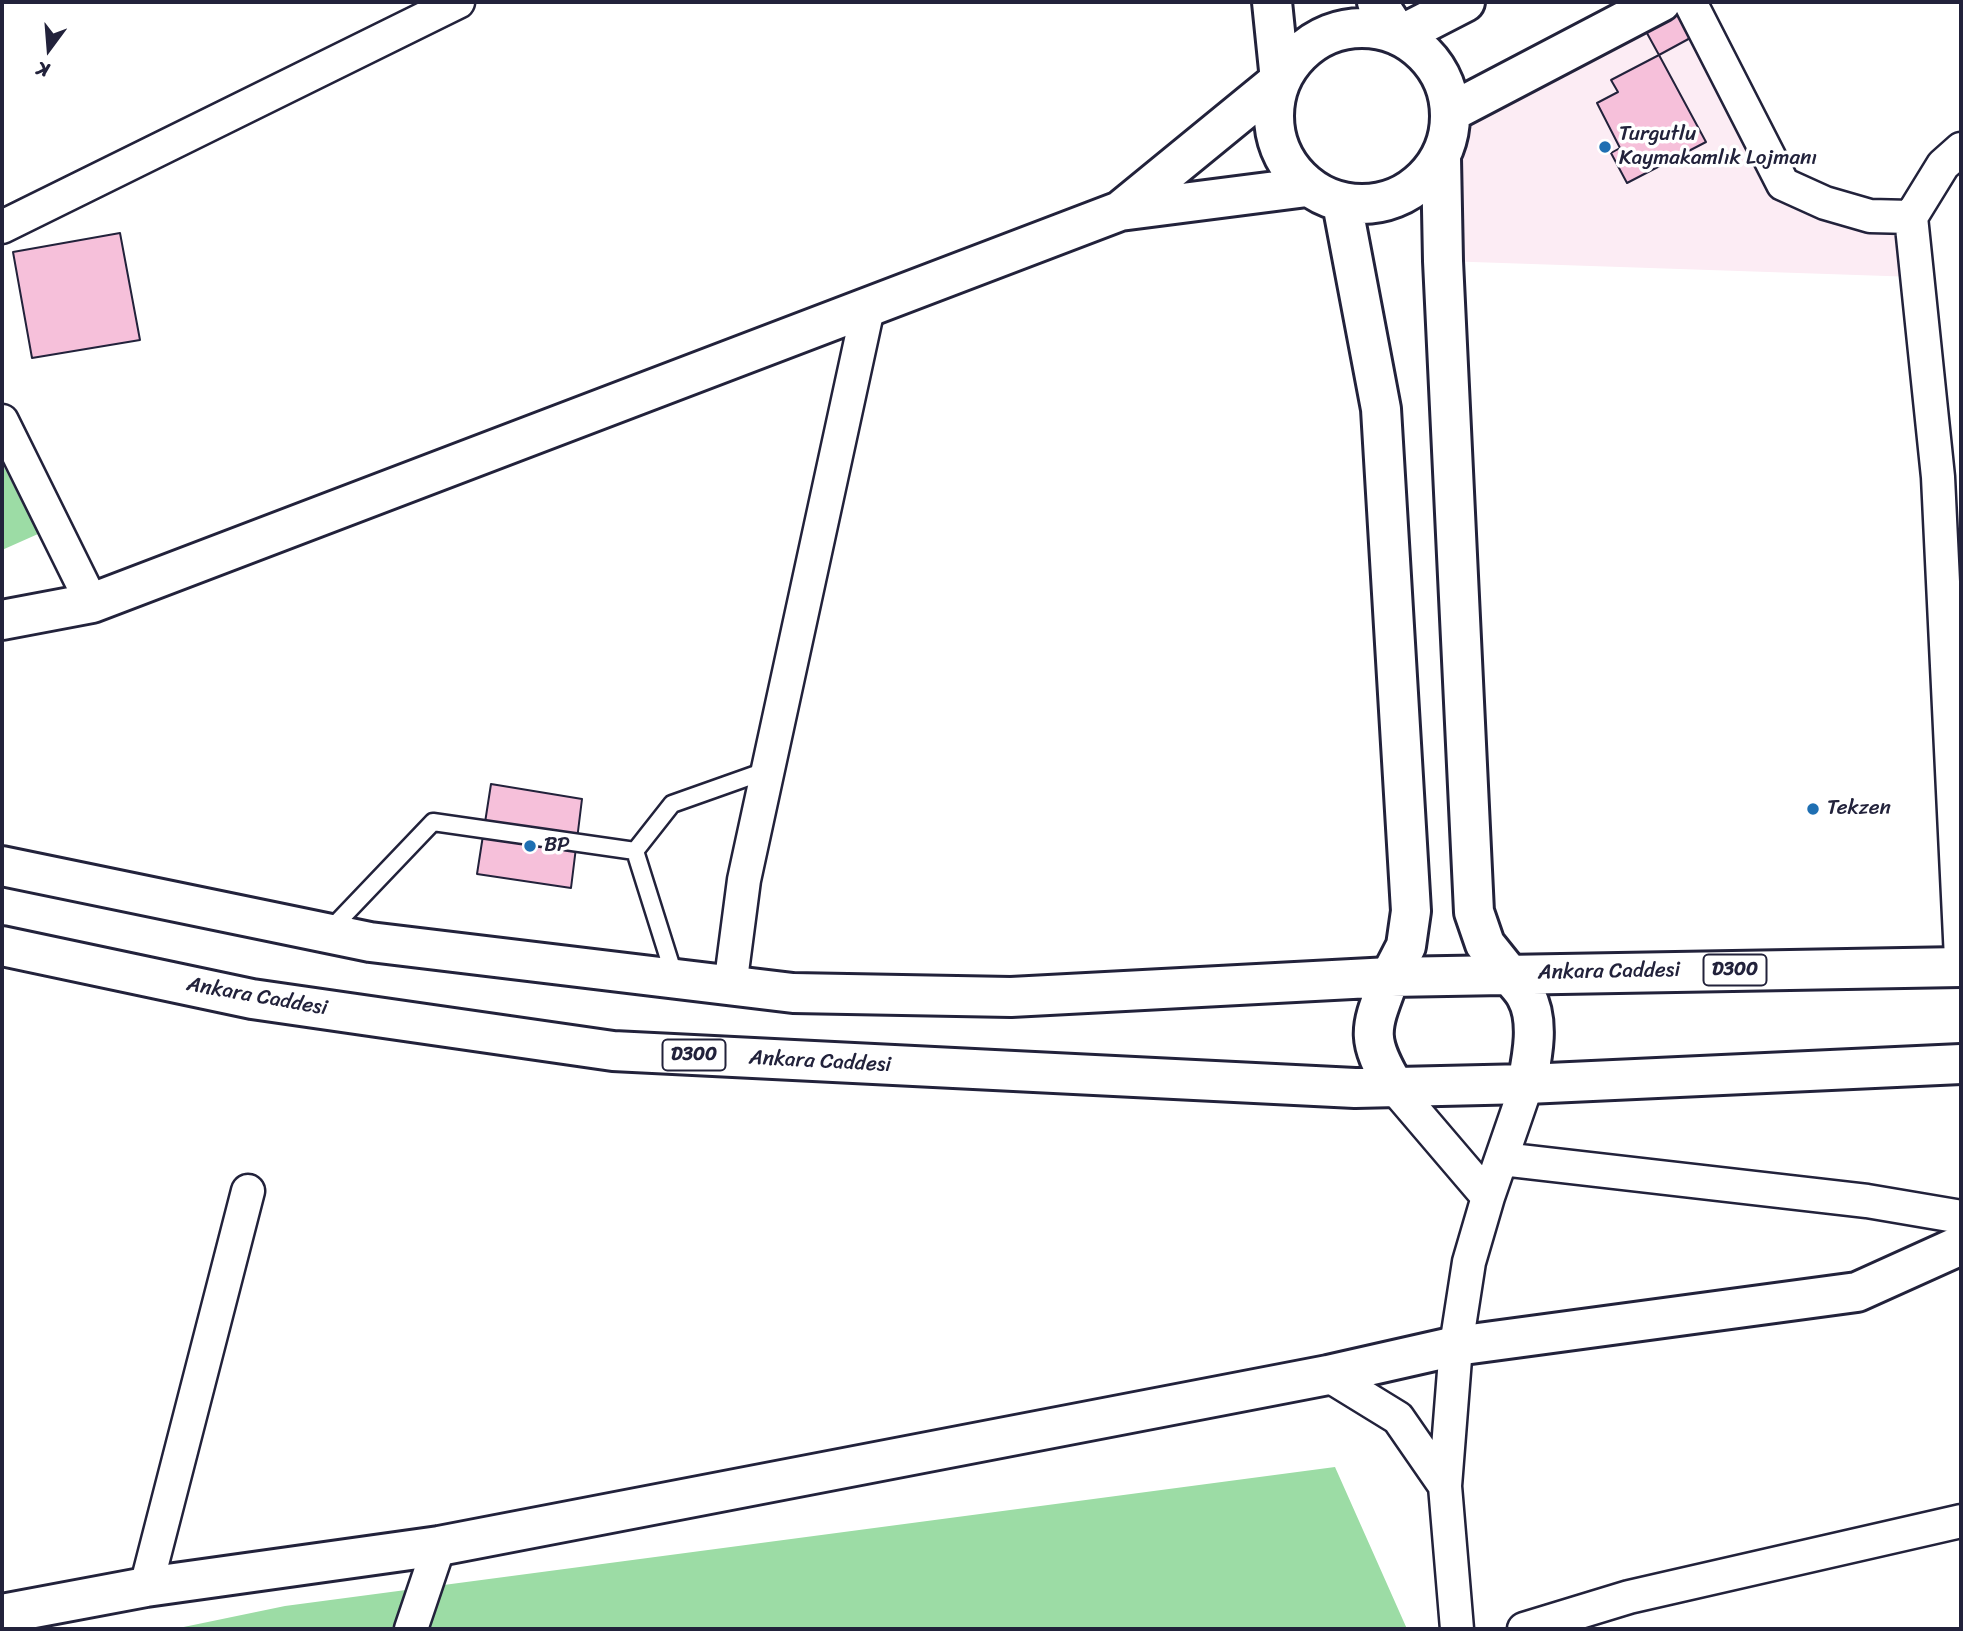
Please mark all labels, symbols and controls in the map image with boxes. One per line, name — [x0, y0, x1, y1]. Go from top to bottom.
north arrow — [14, 14, 84, 84]
text: K — [33, 52, 53, 87]
place label: Turgutlu Kaymakamlık Lojmanı — [1619, 122, 1817, 172]
marker: Turgutlu Kaymakamlık Lojmanı — [1597, 139, 1613, 155]
place label: Tekzen — [1827, 796, 1891, 822]
marker: Tekzen — [1805, 801, 1821, 817]
place label: BP — [544, 833, 570, 859]
marker: BP — [522, 838, 538, 854]
road number: D300 — [1704, 954, 1766, 986]
street label: Ankara Caddesi — [1538, 958, 1680, 986]
street label: Ankara Caddesi — [185, 972, 329, 1022]
road number: D300 — [662, 1040, 726, 1070]
street label: Ankara Caddesi — [748, 1046, 892, 1078]

